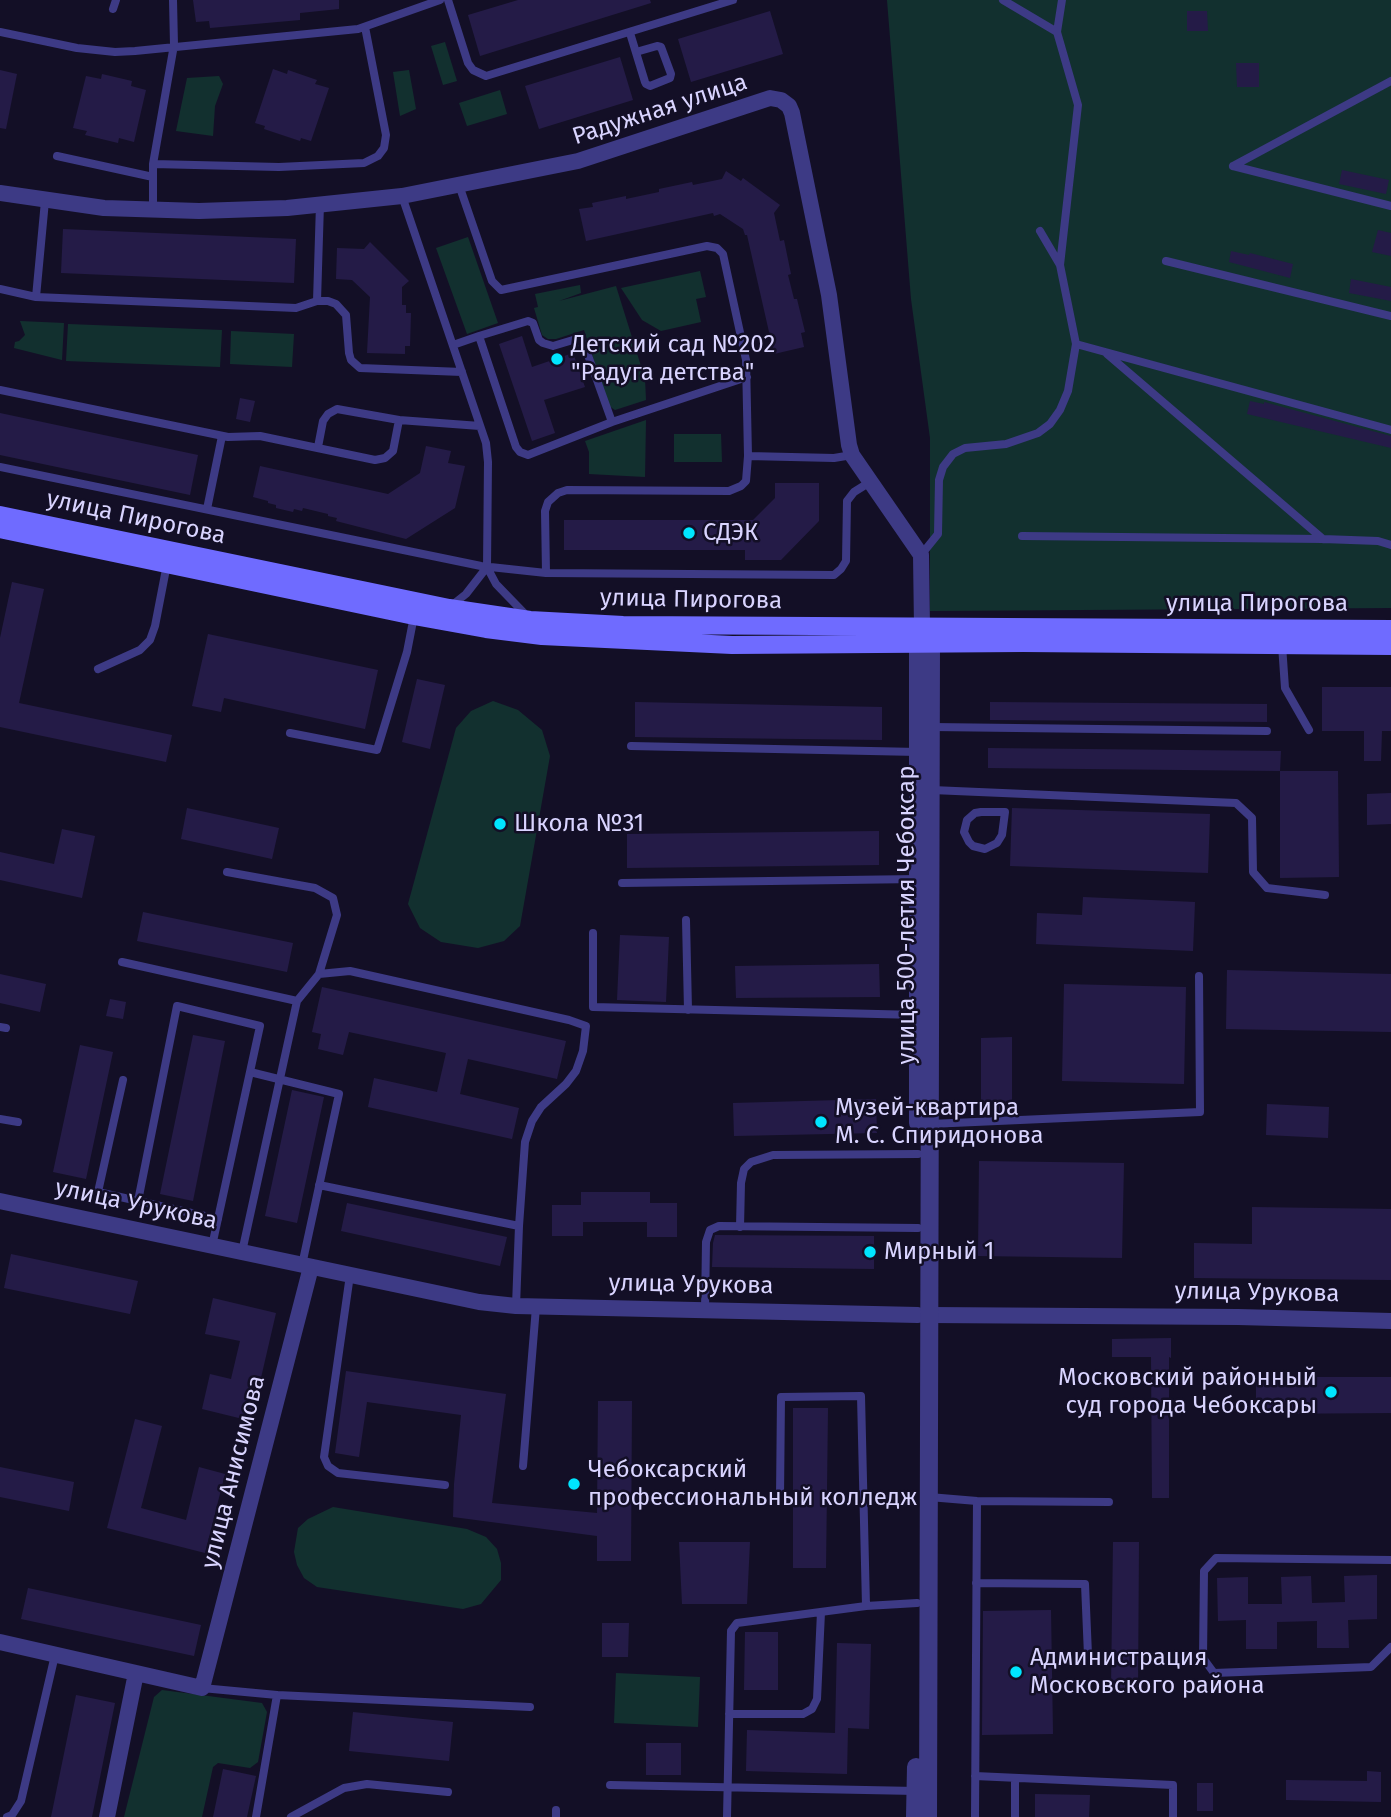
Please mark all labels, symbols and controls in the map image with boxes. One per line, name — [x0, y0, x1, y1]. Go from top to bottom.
street label: Радужная улица — [569, 68, 751, 152]
place label: Детский сад №202 "Радуга детства" — [571, 331, 775, 387]
marker: Детский сад №202 "Радуга детства" — [549, 351, 565, 367]
street label: улица Пирогова — [44, 485, 228, 551]
place label: СДЭК — [703, 519, 758, 547]
marker: СДЭК — [681, 525, 697, 541]
street label: улица Пирогова — [600, 584, 782, 616]
street label: улица Пирогова — [1166, 590, 1348, 618]
street label: улица 500-летия Чебоксар — [893, 766, 921, 1064]
place label: Школа №31 — [514, 810, 644, 838]
marker: Школа №31 — [492, 816, 508, 832]
place label: Музей-квартира М. С. Спиридонова — [835, 1094, 1044, 1150]
marker: Музей-квартира М. С. Спиридонова — [813, 1114, 829, 1130]
street label: улица Урукова — [52, 1174, 220, 1236]
place label: Мирный 1 — [884, 1238, 994, 1266]
marker: Мирный 1 — [862, 1244, 878, 1260]
street label: улица Урукова — [608, 1269, 774, 1301]
street label: улица Урукова — [1174, 1277, 1340, 1309]
place label: Московский районный суд города Чебоксары — [1058, 1364, 1317, 1420]
street label: улица Анисимова — [196, 1372, 272, 1572]
marker: Московский районный суд города Чебоксары — [1323, 1384, 1339, 1400]
place label: Чебоксарский профессиональный колледж — [588, 1456, 917, 1512]
marker: Чебоксарский профессиональный колледж — [566, 1476, 582, 1492]
place label: Администрация Московского района — [1030, 1644, 1264, 1700]
marker: Администрация Московского района — [1008, 1664, 1024, 1680]

